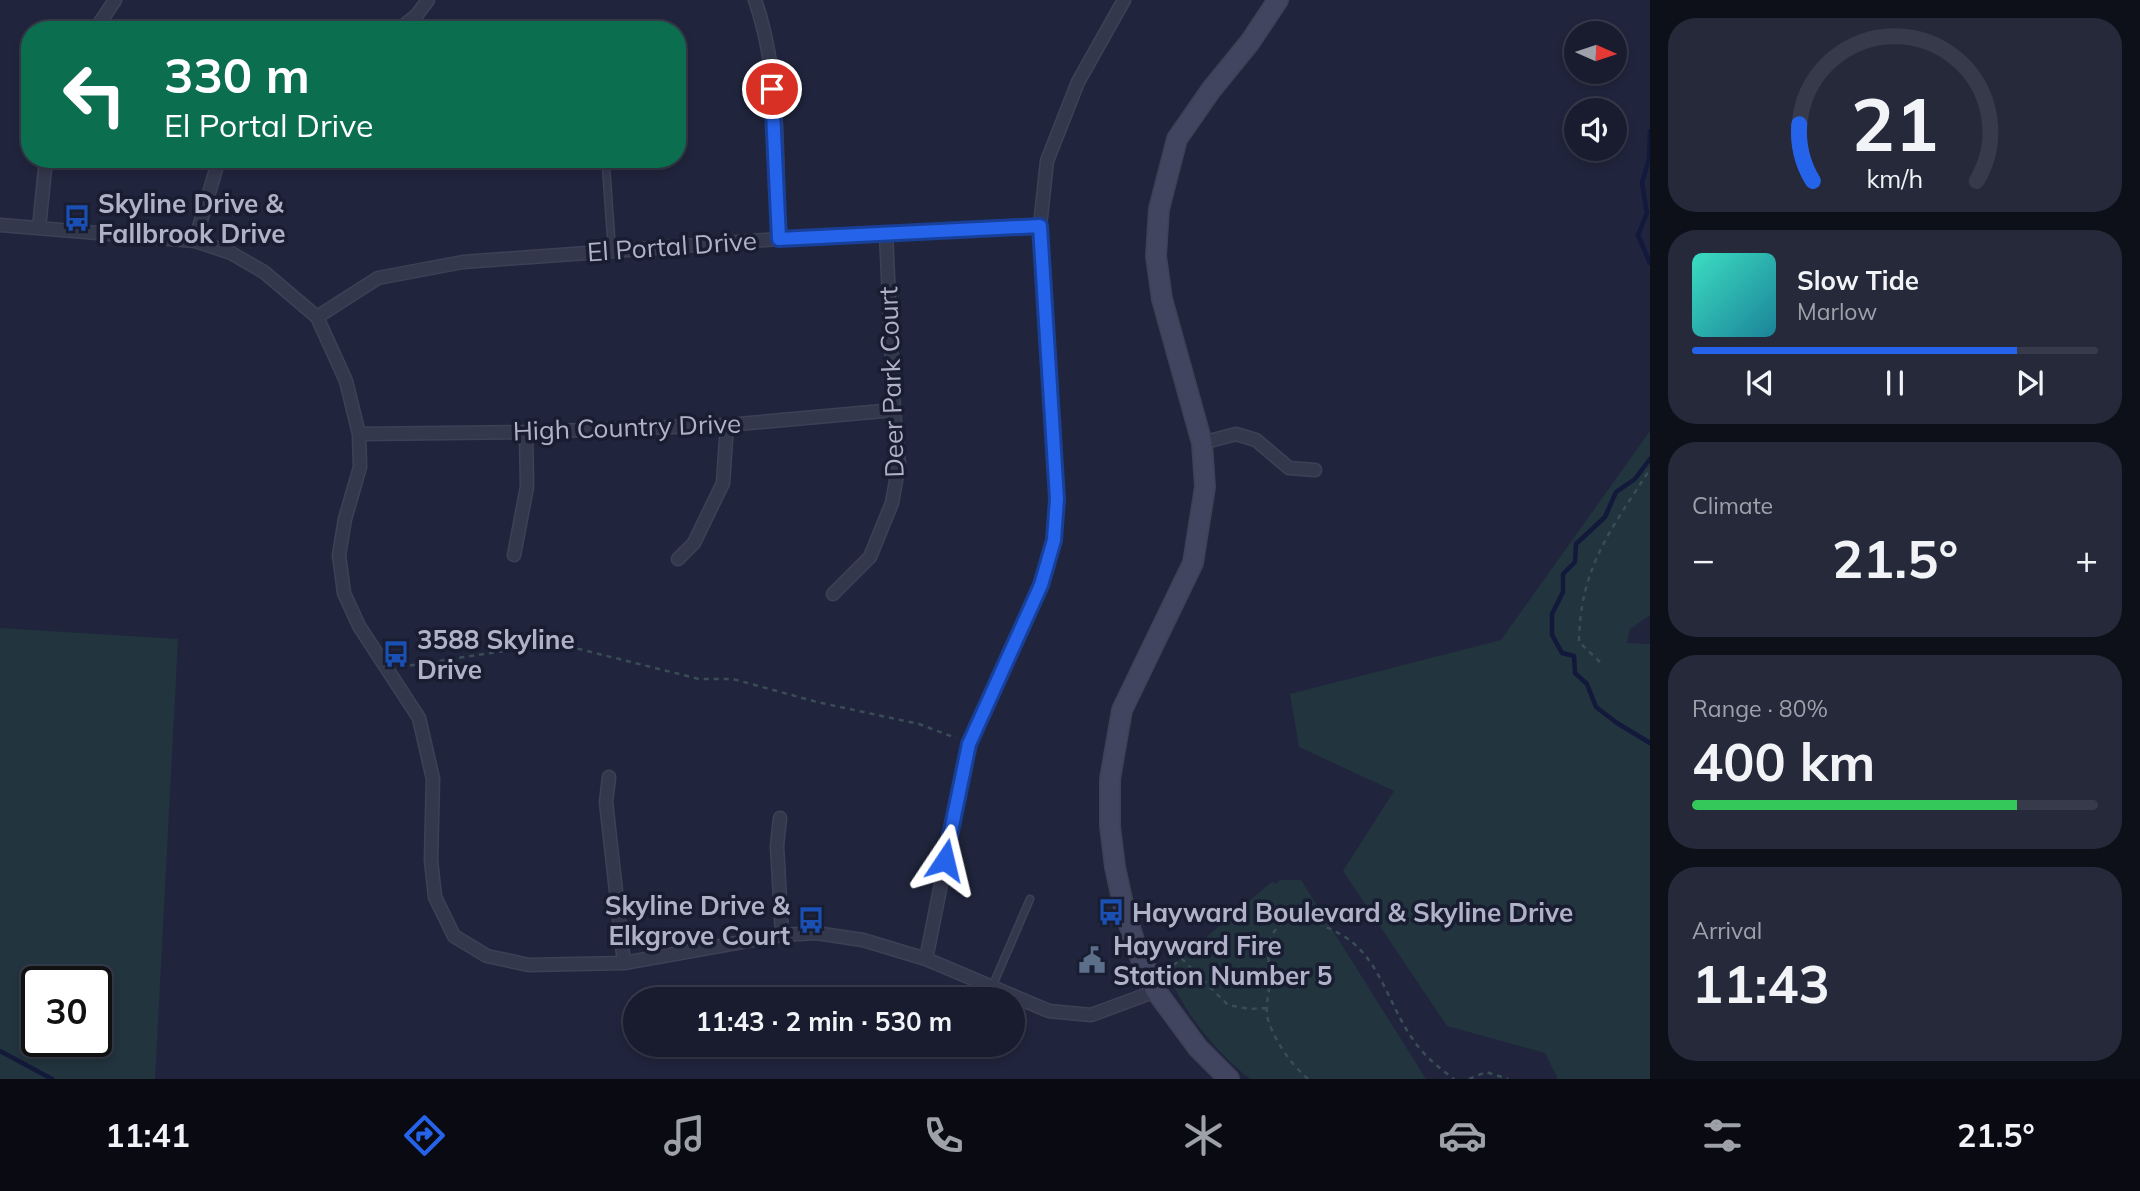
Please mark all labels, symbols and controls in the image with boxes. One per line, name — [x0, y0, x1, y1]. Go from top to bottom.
north arrow — [1564, 21, 1628, 84]
map controls — [1564, 21, 1627, 161]
text: 330 m — [164, 44, 310, 105]
icon: left — [49, 49, 140, 140]
pin — [742, 59, 802, 119]
icon: arrive — [753, 70, 791, 108]
text: 21 — [1851, 78, 1939, 169]
button: sound — [1564, 98, 1627, 161]
text: El Portal Drive — [164, 105, 373, 145]
text: km/h — [1867, 163, 1923, 194]
place label: Skyline Drive & Fallbrook Drive — [98, 187, 285, 250]
bus stop icon: Skyline Drive & Fallbrook Drive — [62, 203, 92, 233]
street label: El Portal Drive — [586, 224, 758, 268]
text: Slow Tide — [1797, 264, 1919, 297]
street label: Deer Park Court — [871, 286, 911, 478]
text: Marlow — [1797, 297, 1877, 326]
icon: previous — [1741, 364, 1779, 402]
icon: pause — [1876, 364, 1914, 402]
icon: next — [2011, 364, 2049, 402]
street label: High Country Drive — [512, 407, 742, 447]
text: Climate — [1692, 491, 1773, 520]
text: 21.5° — [1832, 526, 1958, 591]
text: − — [1692, 535, 1715, 583]
text: + — [2075, 535, 2098, 583]
place label: 3588 Skyline Drive — [417, 623, 575, 686]
bus stop icon: 3588 Skyline Drive — [381, 639, 411, 669]
text: Range · 80% — [1692, 694, 1828, 723]
text: 400 km — [1692, 729, 1875, 794]
position arrow — [908, 823, 982, 897]
place label: Skyline Drive & Elkgrove Court — [605, 889, 791, 952]
place label: Hayward Boulevard & Skyline Drive — [1132, 896, 1573, 929]
bus stop icon: Hayward Boulevard & Skyline Drive — [1096, 897, 1126, 927]
bus stop icon: Skyline Drive & Elkgrove Court — [796, 905, 826, 935]
text: Arrival — [1692, 916, 1762, 945]
place label: Hayward Fire Station Number 5 — [1113, 929, 1332, 992]
public building icon: Hayward Fire Station Number 5 — [1077, 945, 1107, 975]
text: 11:43 — [1692, 951, 1830, 1016]
speed limit sign: 30 — [21, 966, 112, 1057]
text: 11:43 · 2 min · 530 m — [696, 1005, 952, 1038]
icon: directions — [400, 1111, 449, 1160]
icon: music — [660, 1111, 709, 1160]
icon: phone — [919, 1111, 968, 1160]
icon: climate — [1179, 1111, 1228, 1160]
icon: car — [1438, 1111, 1487, 1160]
icon: filters — [1698, 1111, 1747, 1160]
text: 11:41 — [105, 1115, 190, 1155]
text: 21.5° — [1957, 1115, 2035, 1155]

